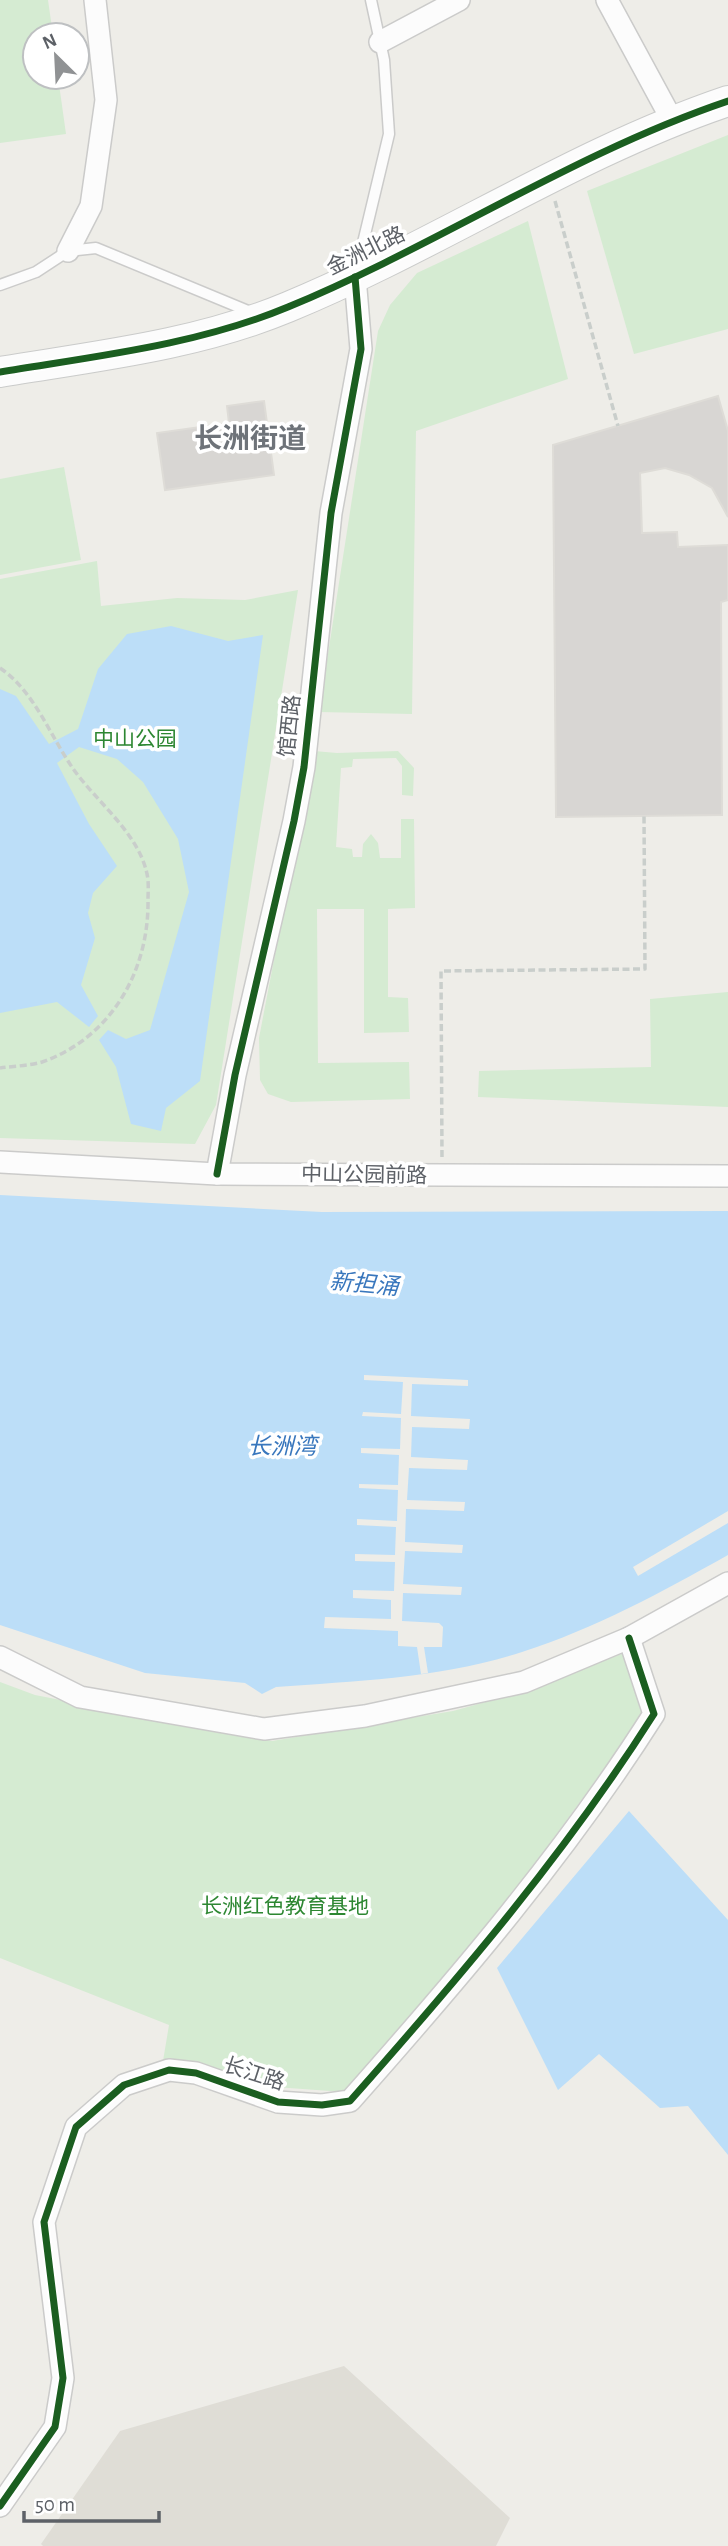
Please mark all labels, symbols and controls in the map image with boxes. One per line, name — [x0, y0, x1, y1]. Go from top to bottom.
north arrow — [21, 21, 91, 91]
text: N — [40, 30, 60, 53]
street label: 金洲北路 — [323, 222, 408, 279]
district label: 长洲街道 — [194, 423, 306, 454]
street label: 馆西路 — [275, 693, 304, 758]
park label: 中山公园 — [93, 728, 177, 750]
street label: 中山公园前路 — [301, 1162, 427, 1187]
water label: 新担涌 — [329, 1269, 403, 1300]
water label: 长洲湾 — [248, 1434, 321, 1459]
park label: 长洲红色教育基地 — [201, 1895, 369, 1917]
street label: 长江路 — [221, 2053, 288, 2094]
scale bar — [24, 2480, 159, 2524]
text: 50 m — [35, 2494, 75, 2515]

